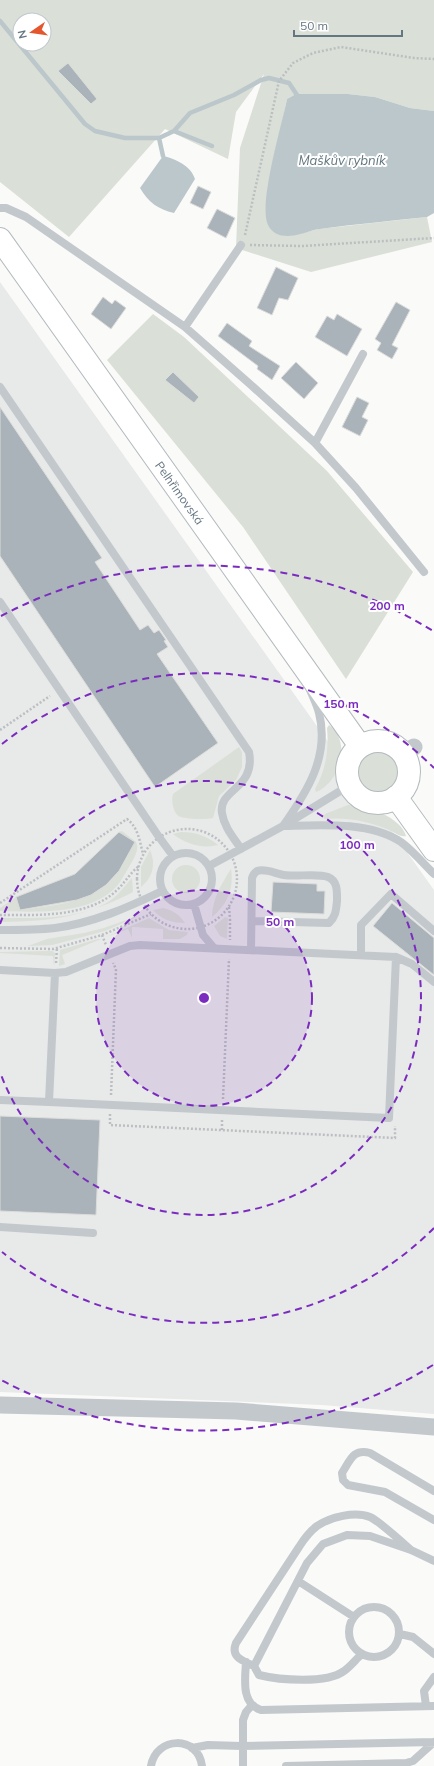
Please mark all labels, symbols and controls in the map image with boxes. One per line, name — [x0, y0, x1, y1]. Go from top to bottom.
north arrow — [12, 12, 52, 52]
scale bar — [294, 12, 402, 38]
text: 50 m — [300, 18, 328, 33]
text: N — [15, 29, 30, 40]
water label: Maškův rybník — [298, 152, 386, 168]
street label: Pelhřimovská — [152, 458, 208, 527]
text: 200 m — [369, 598, 405, 613]
text: 150 m — [323, 696, 359, 711]
text: 100 m — [339, 837, 375, 852]
text: 50 m — [266, 914, 294, 929]
centre of rings — [197, 991, 211, 1005]

